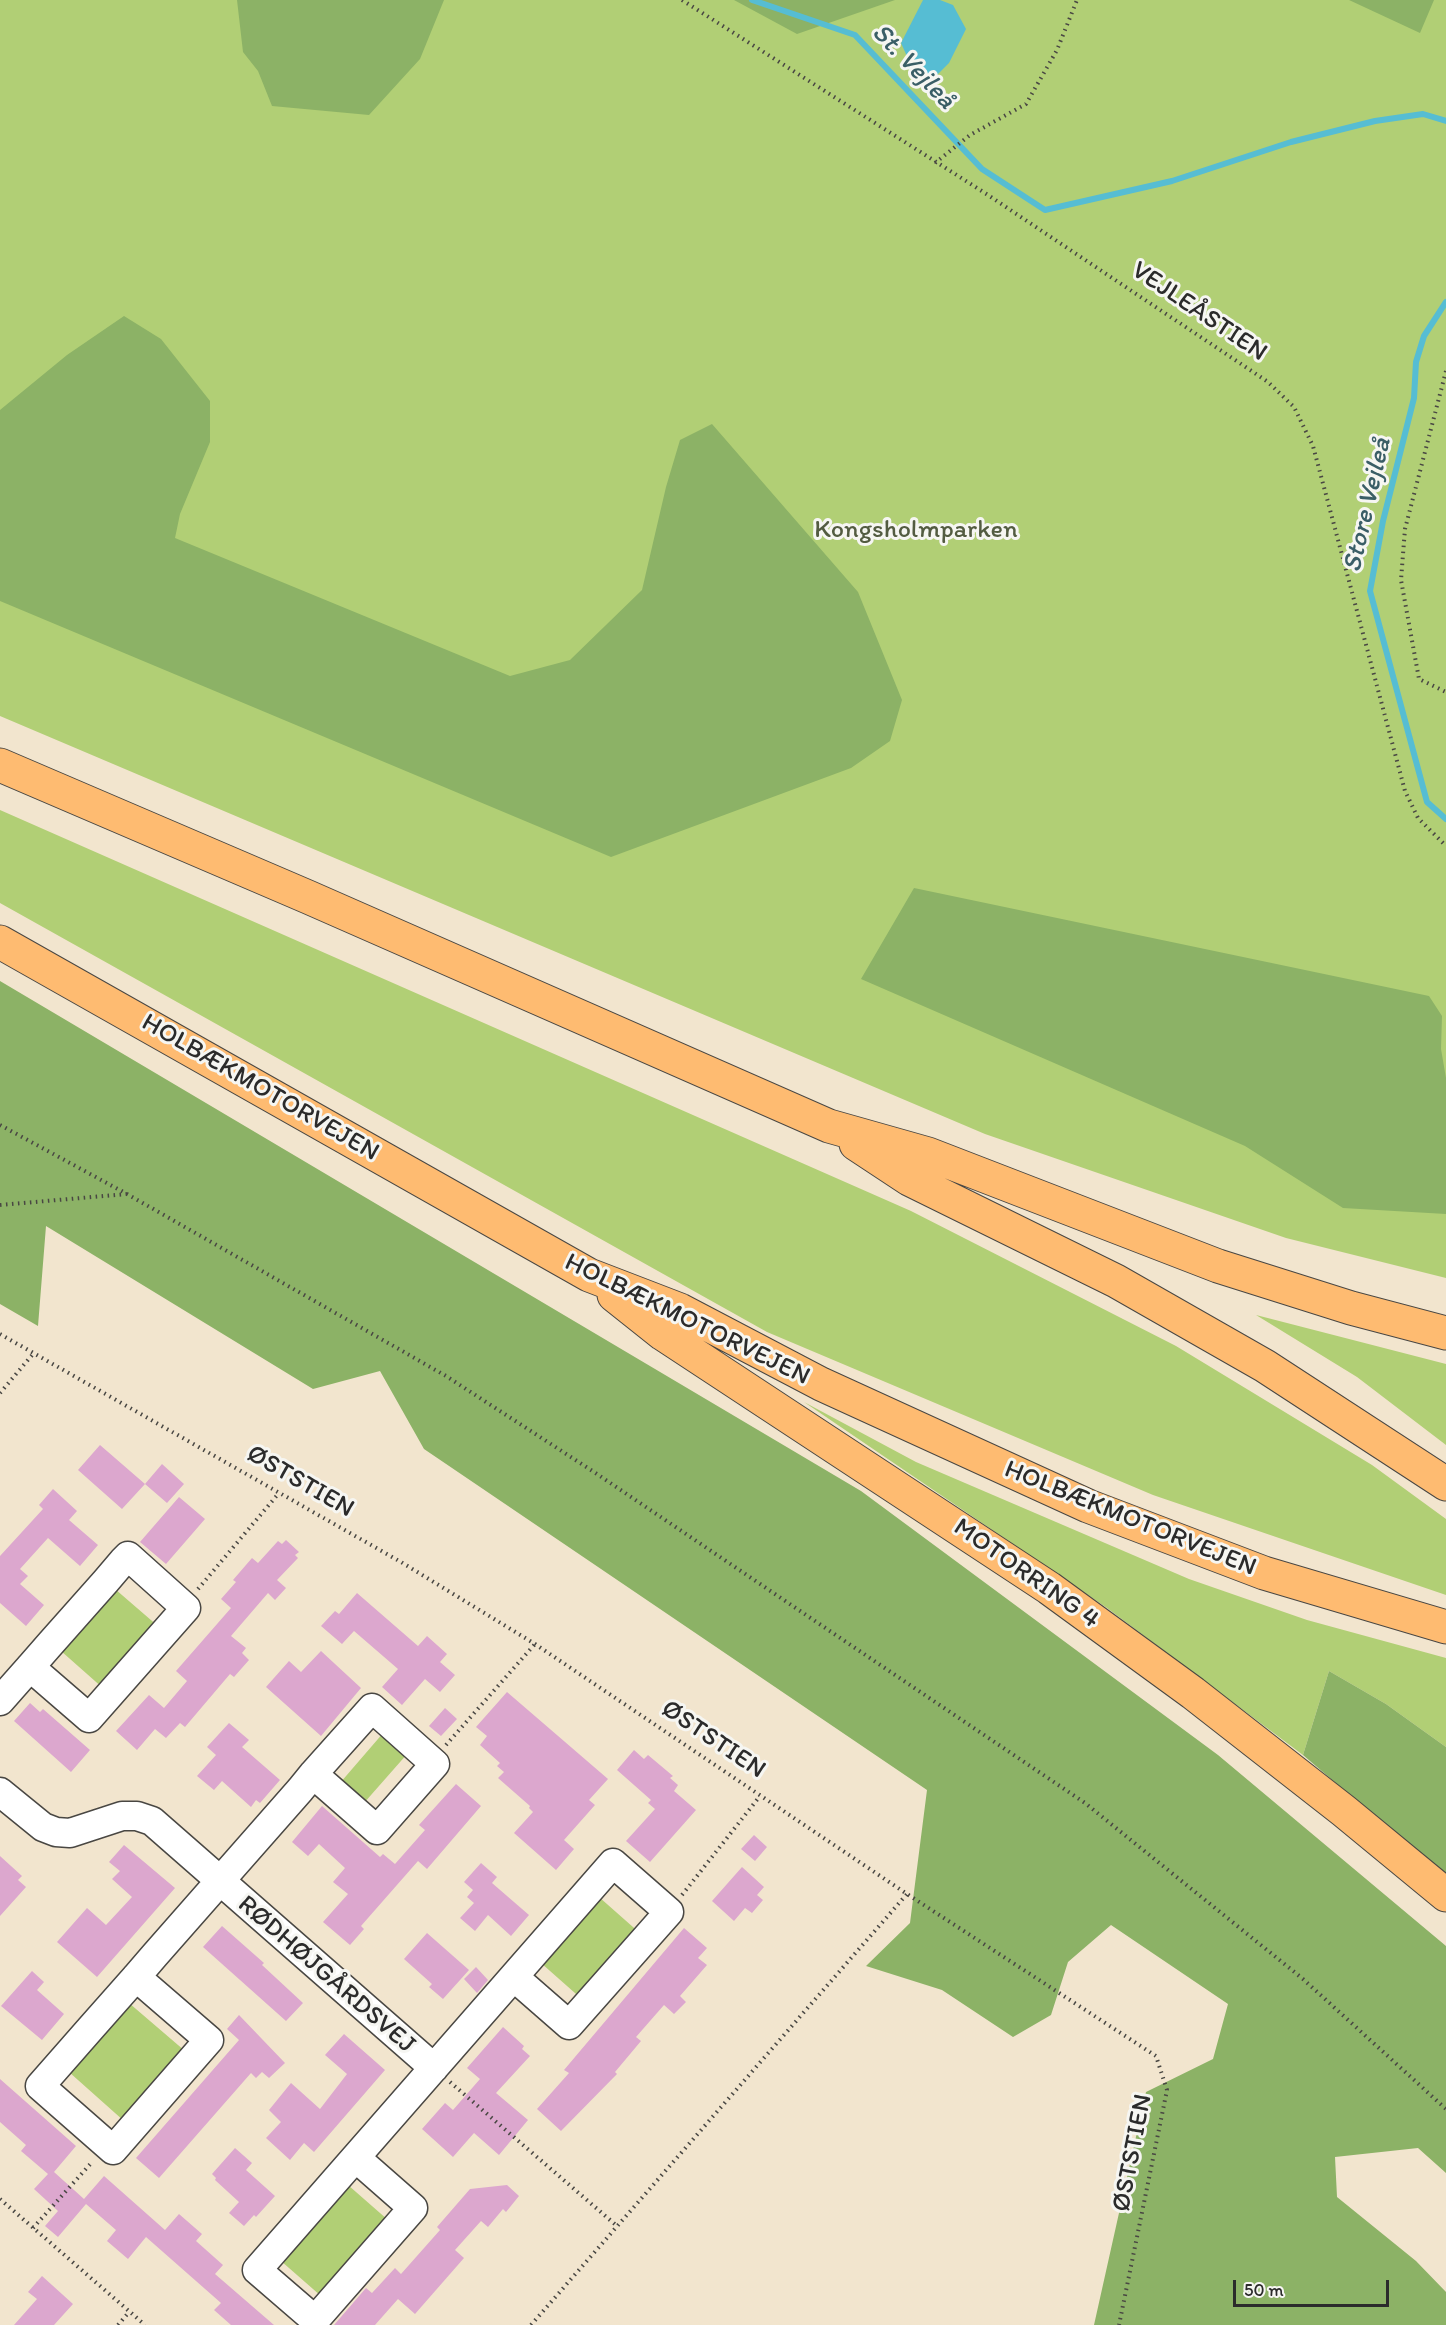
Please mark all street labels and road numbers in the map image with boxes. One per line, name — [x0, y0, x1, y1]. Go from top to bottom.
street label: VEJLEÅSTIEN — [1125, 255, 1273, 369]
street label: HOLBÆKMOTORVEJEN — [136, 1007, 384, 1169]
street label: HOLBÆKMOTORVEJEN — [559, 1247, 815, 1393]
street label: ØSTSTIEN — [241, 1439, 359, 1525]
street label: HOLBÆKMOTORVEJEN — [1000, 1454, 1260, 1584]
street label: MOTORRING 4 — [947, 1512, 1105, 1636]
street label: ØSTSTIEN — [655, 1694, 771, 1786]
street label: RØDHØJGÅRDSVEJ — [231, 1889, 421, 2061]
street label: ØSTSTIEN — [1106, 2092, 1160, 2214]

